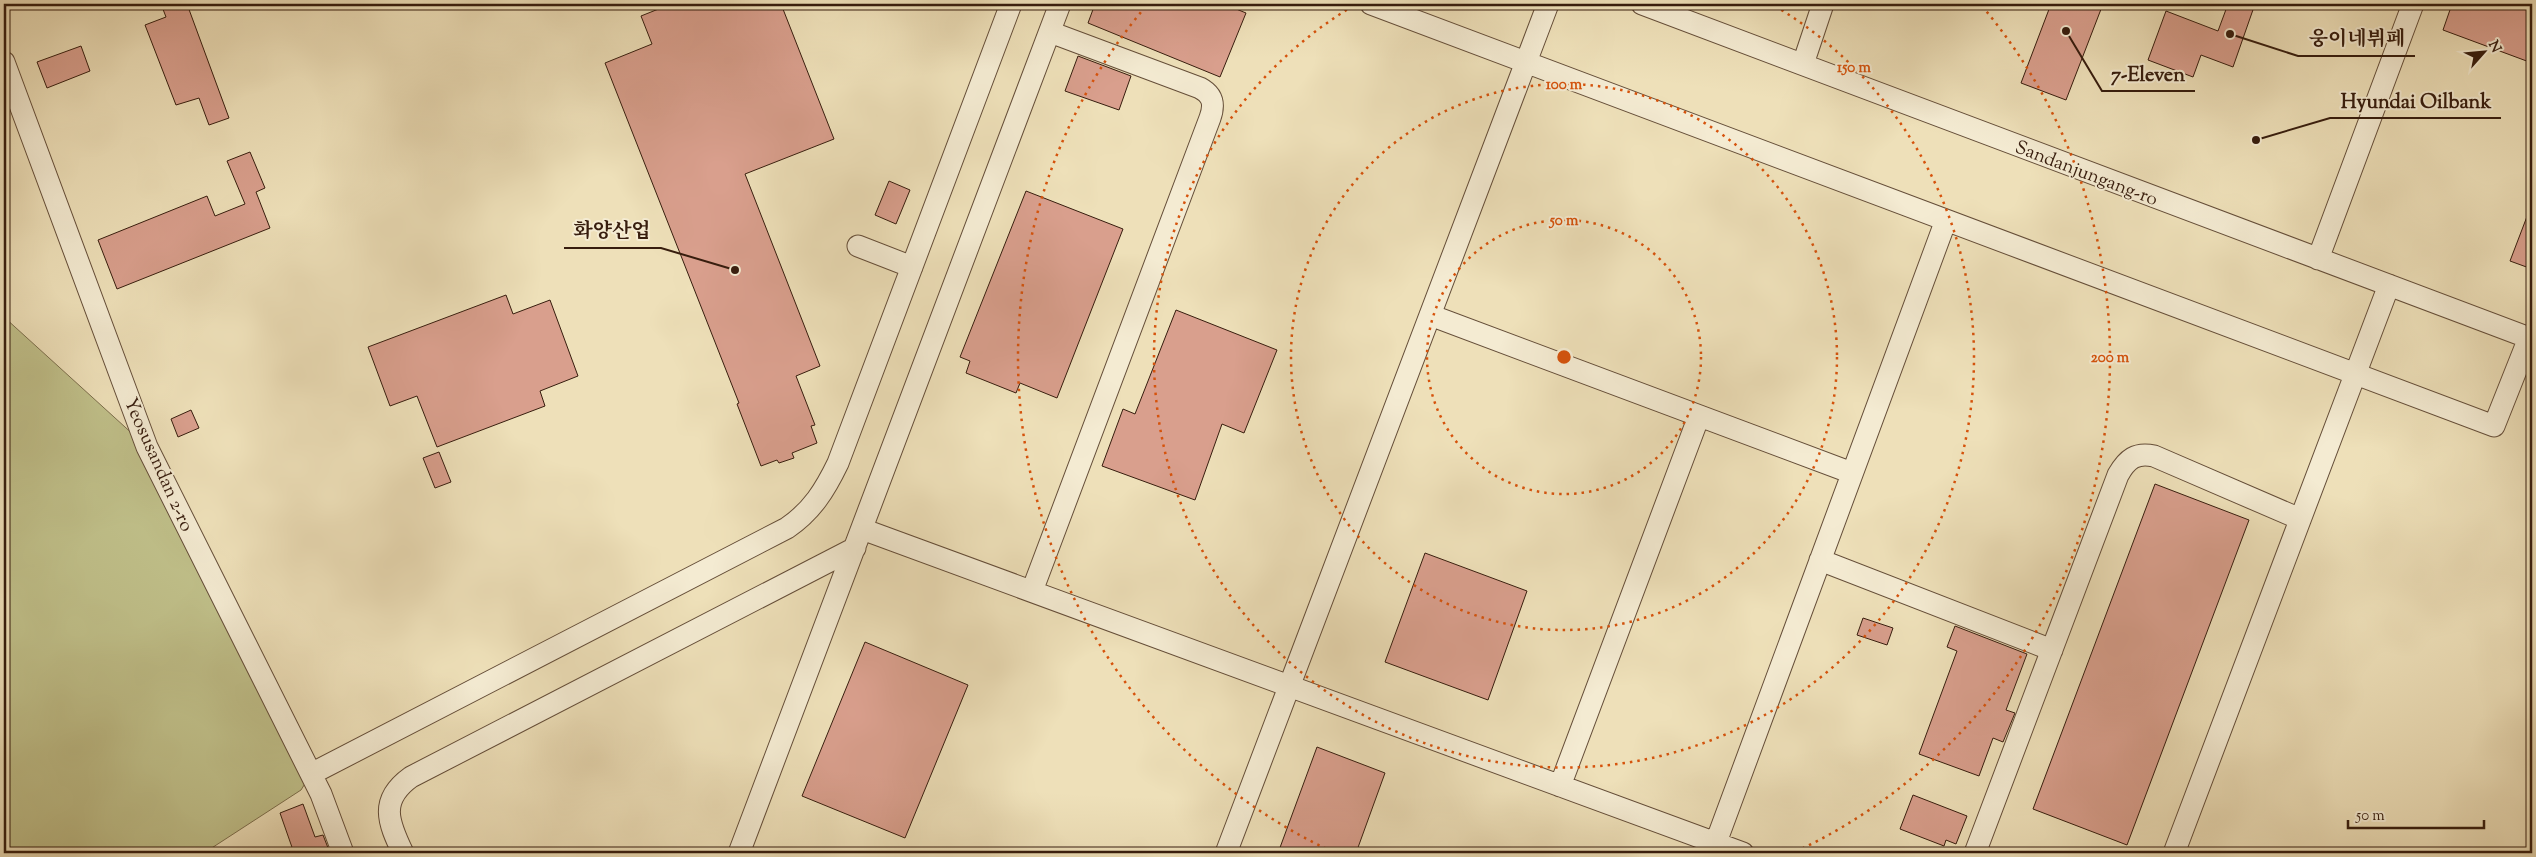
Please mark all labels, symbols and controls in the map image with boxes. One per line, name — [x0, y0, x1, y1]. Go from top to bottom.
callout: 웅이네뷔페 — [2298, 21, 2415, 56]
text: 웅이네뷔페 — [2309, 26, 2405, 55]
north arrow — [2458, 28, 2508, 78]
text: N — [2482, 37, 2505, 57]
callout: 7-Eleven — [2102, 56, 2195, 91]
text: 150 m — [1837, 58, 1871, 79]
text: 7-Eleven — [2111, 62, 2185, 91]
text: 100 m — [1546, 75, 1583, 96]
callout: Hyundai Oilbank — [2330, 83, 2501, 118]
text: Hyundai Oilbank — [2341, 89, 2491, 118]
street label: Sandanjungang-ro — [2011, 135, 2161, 214]
text: 50 m — [1549, 211, 1579, 232]
callout: 화양산업 — [564, 213, 661, 248]
text: 화양산업 — [573, 218, 651, 247]
centre of rings — [1555, 348, 1573, 366]
text: 200 m — [2091, 348, 2130, 369]
street label: Yeosusandan 2-ro — [116, 394, 199, 536]
scale bar — [2348, 797, 2485, 829]
text: 50 m — [2355, 806, 2385, 827]

